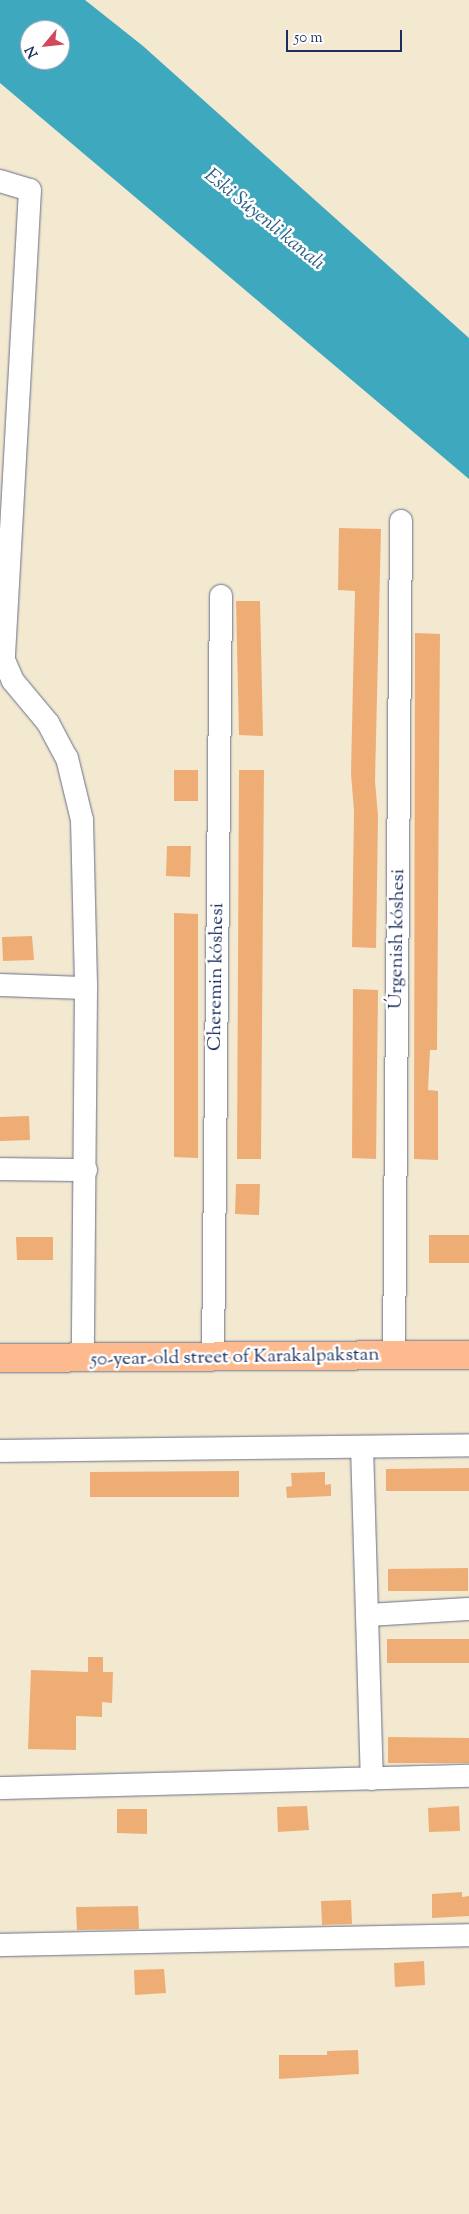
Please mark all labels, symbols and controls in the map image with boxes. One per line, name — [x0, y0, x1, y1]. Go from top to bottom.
north arrow — [20, 20, 70, 70]
scale bar — [289, 20, 405, 52]
text: 50 m — [294, 28, 323, 49]
text: N — [21, 42, 44, 61]
water label: Eski Súyenli kanalı — [199, 164, 329, 276]
street label: Úrgenish kóshesi — [385, 869, 411, 1009]
street label: Cheremin kóshesi — [204, 903, 230, 1051]
street label: 50-year-old street of Karakalpakstan — [90, 1344, 380, 1372]

